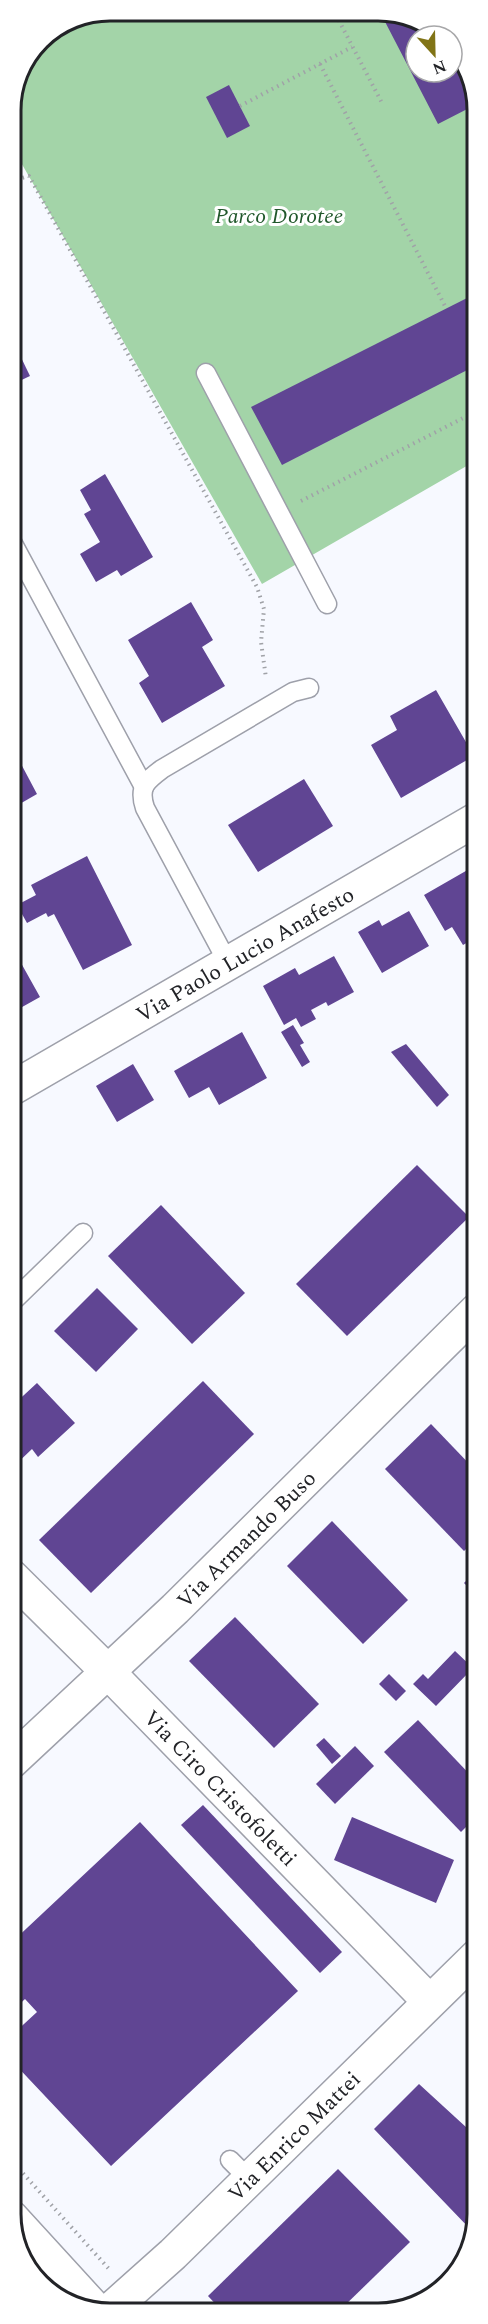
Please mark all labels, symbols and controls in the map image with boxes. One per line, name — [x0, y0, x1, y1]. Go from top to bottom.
north arrow — [404, 24, 464, 84]
text: N — [429, 53, 450, 81]
park label: Parco Dorotee — [215, 200, 343, 233]
street label: Via Paolo Lucio Anafesto — [130, 879, 361, 1031]
street label: Via Armando Buso — [170, 1463, 324, 1617]
street label: Via Ciro Cristofoletti — [135, 1703, 304, 1875]
street label: Via Enrico Mattei — [221, 2064, 369, 2210]

